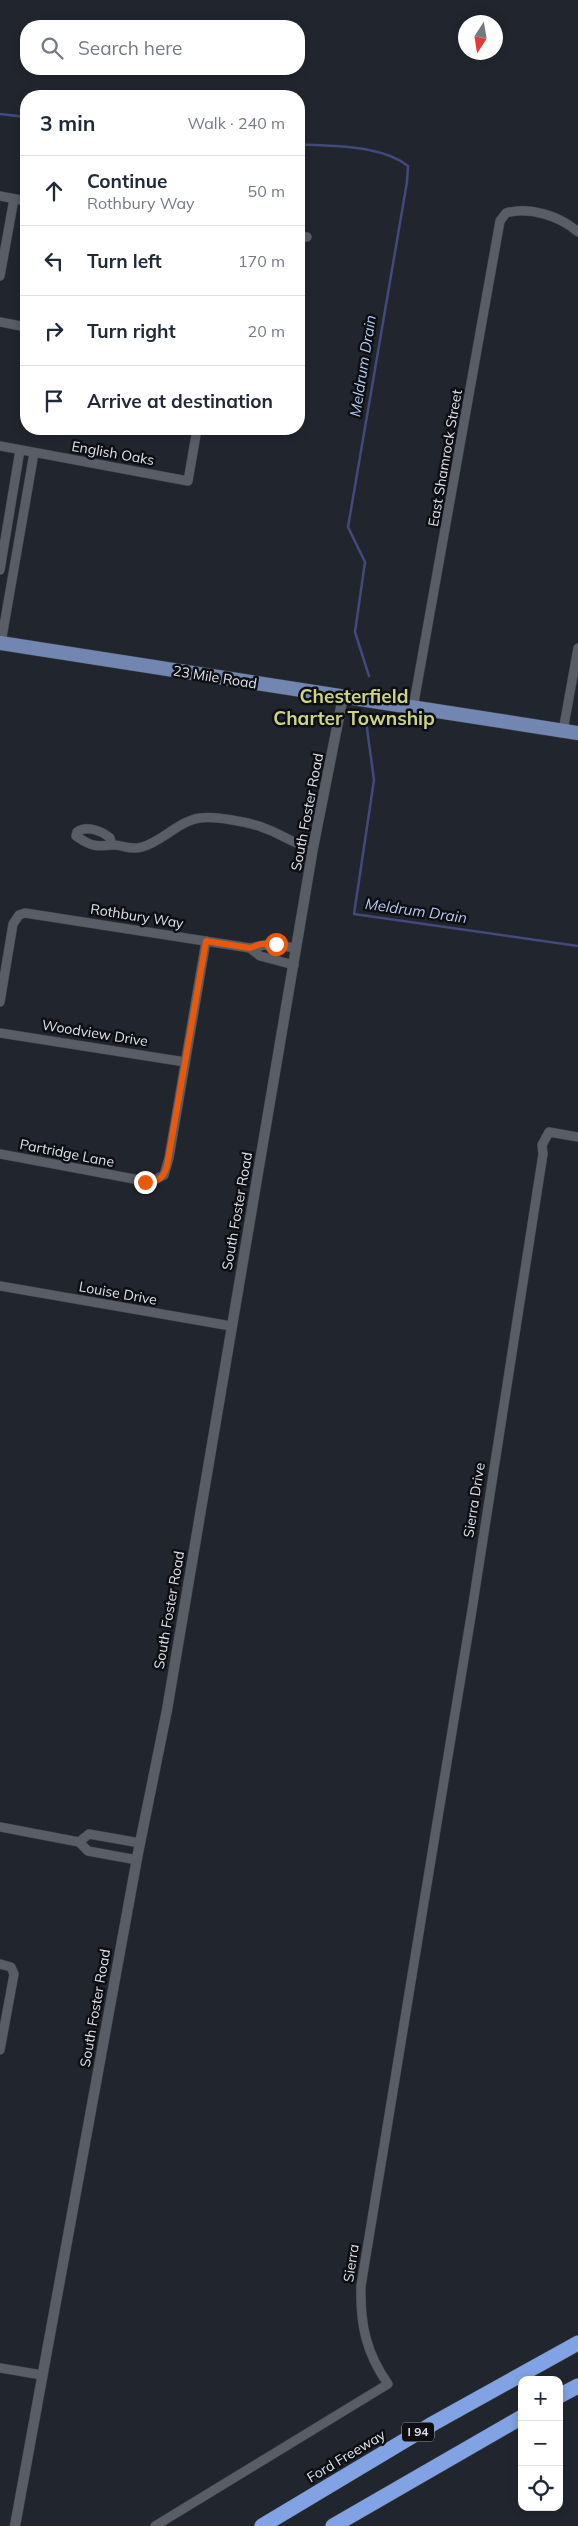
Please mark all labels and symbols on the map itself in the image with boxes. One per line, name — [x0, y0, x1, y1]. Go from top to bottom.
north arrow — [458, 15, 503, 60]
water label: Meldrum Drain — [345, 314, 380, 418]
street label: East Shamrock Street — [424, 388, 466, 528]
street label: English Oaks — [70, 437, 156, 469]
street label: 23 Mile Road — [172, 661, 258, 693]
district label: Chesterfield Charter Township — [273, 684, 435, 730]
street label: South Foster Road — [287, 752, 327, 872]
water label: Meldrum Drain — [364, 894, 468, 927]
street label: Rothbury Way — [89, 900, 185, 932]
route start — [265, 933, 288, 956]
street label: Woodview Drive — [41, 1016, 149, 1050]
street label: Partridge Lane — [18, 1135, 116, 1171]
street label: South Foster Road — [218, 1151, 256, 1271]
route end — [134, 1171, 157, 1194]
street label: Louise Drive — [78, 1277, 158, 1309]
street label: Sierra Drive — [459, 1461, 489, 1539]
street label: South Foster Road — [150, 1550, 188, 1670]
street label: South Foster Road — [76, 1948, 114, 2068]
street label: Sierra — [339, 2243, 363, 2283]
road number: I 94 — [402, 2422, 434, 2442]
street label: Ford Freeway — [304, 2425, 389, 2486]

